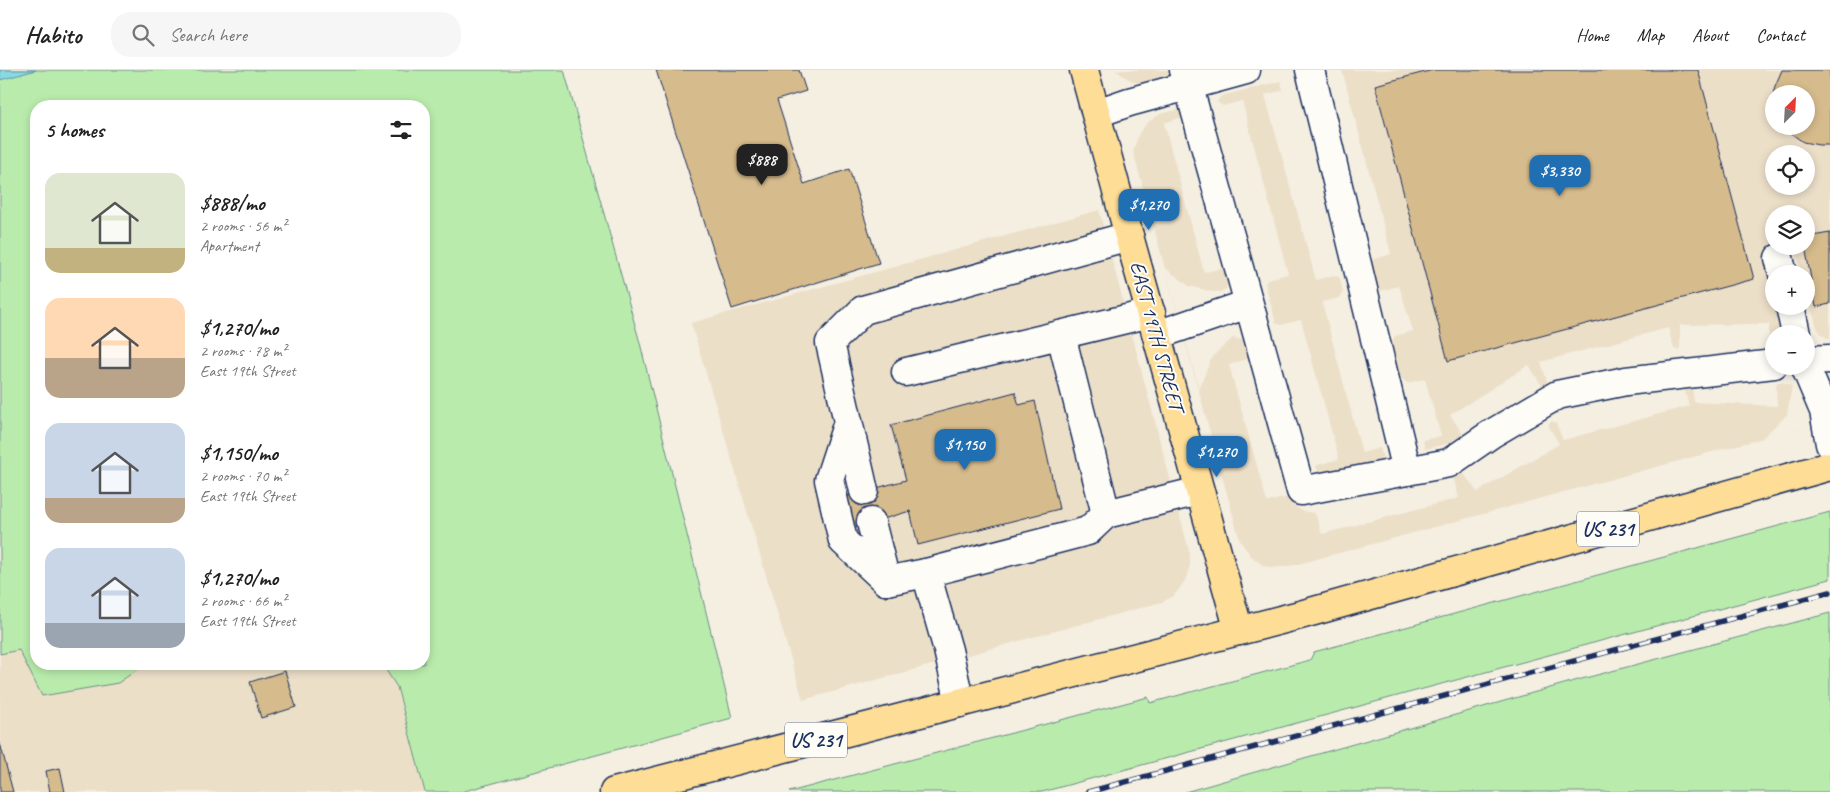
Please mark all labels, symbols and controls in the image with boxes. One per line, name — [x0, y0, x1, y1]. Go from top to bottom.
search box — [111, 12, 461, 57]
text: Habito — [25, 20, 81, 50]
icon: search — [129, 21, 157, 49]
text: Search here — [169, 23, 247, 47]
text: Home — [1576, 24, 1609, 46]
text: Map — [1637, 24, 1664, 46]
text: About — [1692, 24, 1728, 46]
text: Contact — [1756, 24, 1805, 46]
north arrow — [1765, 85, 1815, 135]
map controls — [1765, 85, 1815, 375]
icon: filters — [387, 116, 415, 144]
text: 5 homes — [45, 117, 104, 143]
pin: $888 — [732, 144, 792, 186]
button: locate — [1765, 145, 1815, 195]
text: $888 — [748, 150, 776, 170]
pin: $3,330 — [1519, 154, 1601, 197]
text: $3,330 — [1540, 161, 1580, 181]
pin: $1,270 — [1108, 189, 1190, 231]
text: $888/mo — [200, 190, 265, 216]
icon: home — [85, 193, 145, 253]
text: $1,270 — [1129, 195, 1169, 215]
button: layers — [1765, 205, 1815, 255]
text: 2 rooms · 56 m² — [200, 216, 286, 236]
text: Apartment — [200, 236, 259, 256]
street label: EAST 19TH STREET — [1125, 258, 1191, 419]
button: + — [1765, 265, 1815, 315]
text: $1,270/mo — [200, 315, 278, 341]
icon: home — [85, 318, 145, 378]
button: − — [1765, 325, 1815, 375]
text: 2 rooms · 78 m² — [200, 341, 286, 361]
text: East 19th Street — [200, 361, 295, 381]
pin: $1,150 — [924, 428, 1006, 471]
text: $1,150 — [946, 435, 984, 455]
pin: $1,270 — [1176, 436, 1258, 478]
text: $1,150/mo — [200, 440, 278, 466]
text: $1,270 — [1197, 442, 1237, 462]
icon: home — [85, 443, 145, 503]
text: 2 rooms · 70 m² — [200, 466, 286, 486]
text: East 19th Street — [200, 486, 295, 506]
road number: US 231 — [1577, 512, 1639, 546]
text: $1,270/mo — [200, 565, 278, 591]
icon: home — [85, 568, 145, 628]
text: 2 rooms · 66 m² — [200, 591, 286, 611]
text: East 19th Street — [200, 611, 295, 631]
road number: US 231 — [785, 722, 847, 758]

